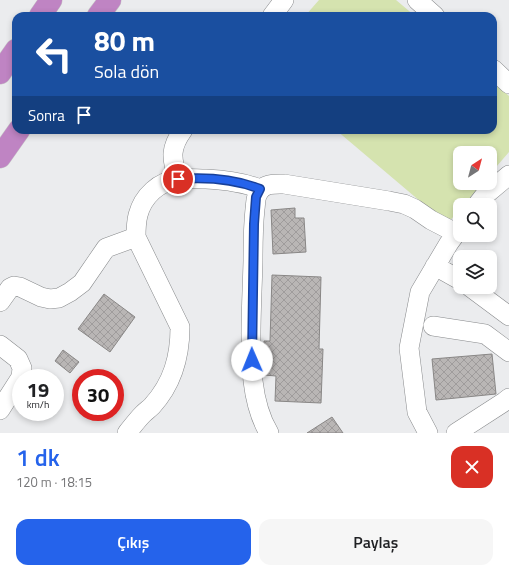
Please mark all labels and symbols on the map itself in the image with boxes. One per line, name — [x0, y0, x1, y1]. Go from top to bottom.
north arrow — [453, 146, 497, 190]
pin — [161, 162, 195, 196]
position arrow — [231, 339, 273, 381]
speed limit sign: 30 — [72, 369, 124, 421]

